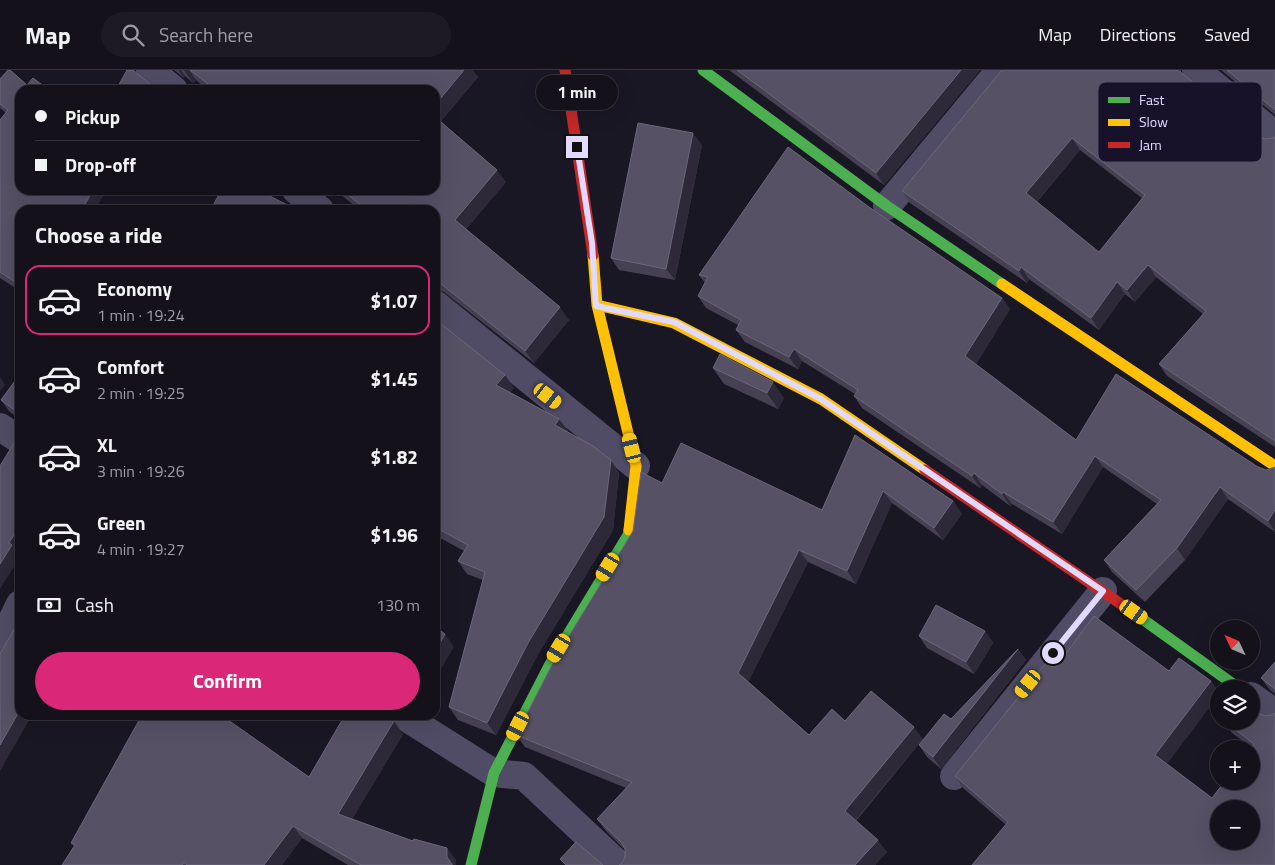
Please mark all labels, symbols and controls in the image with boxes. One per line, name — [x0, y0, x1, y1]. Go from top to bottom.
search box — [101, 12, 451, 57]
text: Map — [25, 17, 71, 53]
text: Search here — [159, 20, 253, 49]
icon: search — [119, 21, 147, 49]
text: Map — [1038, 21, 1072, 48]
text: Directions — [1100, 21, 1176, 48]
text: Saved — [1204, 21, 1250, 48]
callout: 1 min — [536, 75, 618, 110]
text: 1 min — [558, 80, 596, 104]
legend — [1098, 82, 1262, 162]
text: Fast — [1139, 89, 1164, 110]
text: Pickup — [65, 102, 120, 131]
text: Slow — [1139, 111, 1168, 132]
text: Jam — [1139, 134, 1162, 155]
route end — [566, 136, 588, 158]
text: Drop-off — [65, 150, 136, 179]
text: Choose a ride — [35, 218, 162, 252]
text: Economy — [97, 274, 172, 303]
icon: car — [37, 278, 82, 323]
text: $1.07 — [371, 286, 418, 315]
text: 1 min · 19:24 — [97, 303, 185, 327]
text: Comfort — [97, 352, 164, 381]
icon: car — [37, 356, 82, 401]
text: $1.45 — [371, 364, 418, 393]
text: 2 min · 19:25 — [97, 381, 185, 405]
car — [531, 381, 564, 411]
text: XL — [97, 430, 117, 459]
car — [621, 432, 642, 464]
icon: car — [37, 434, 82, 479]
text: $1.82 — [371, 442, 418, 471]
text: 3 min · 19:26 — [97, 459, 185, 483]
text: Green — [97, 508, 146, 537]
icon: car — [37, 512, 82, 557]
text: $1.96 — [371, 520, 418, 549]
text: 4 min · 19:27 — [97, 537, 185, 561]
car — [593, 550, 622, 584]
text: Cash — [75, 590, 114, 619]
icon: cash — [35, 591, 63, 619]
text: 130 m — [376, 593, 420, 617]
car — [1117, 597, 1150, 627]
north arrow — [1210, 620, 1260, 670]
map controls — [1210, 620, 1260, 850]
car — [544, 631, 573, 665]
route start — [1042, 642, 1064, 664]
button: Confirm — [35, 652, 420, 710]
car — [1012, 668, 1043, 700]
button: layers — [1210, 680, 1260, 730]
car — [504, 709, 531, 743]
button: + — [1210, 740, 1260, 790]
button: − — [1210, 800, 1260, 850]

